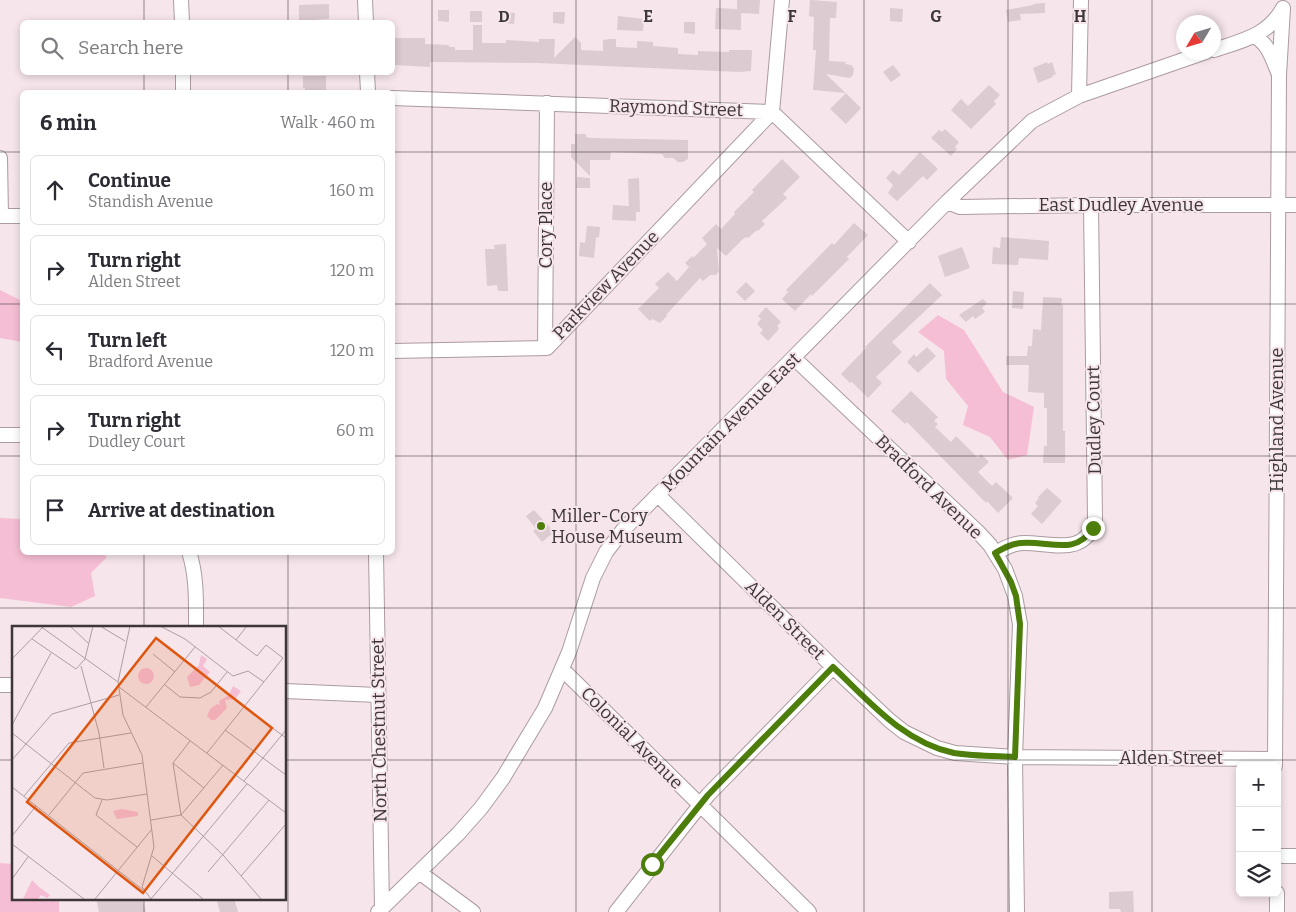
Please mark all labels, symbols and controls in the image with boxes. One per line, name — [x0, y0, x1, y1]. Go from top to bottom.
text: D — [498, 7, 510, 26]
text: E — [643, 7, 653, 26]
text: F — [788, 7, 797, 26]
text: G — [930, 7, 942, 26]
text: H — [1074, 7, 1087, 26]
north arrow — [1176, 15, 1221, 60]
search box — [20, 20, 395, 75]
icon: search — [38, 34, 66, 62]
text: Search here — [78, 36, 183, 59]
street label: Raymond Street — [609, 95, 744, 121]
text: 6 min — [40, 110, 96, 136]
text: Walk · 460 m — [280, 113, 375, 132]
text: Continue — [88, 169, 171, 192]
icon: ahead — [41, 176, 69, 204]
text: 160 m — [329, 181, 374, 200]
street label: Cory Place — [535, 182, 557, 268]
text: Standish Avenue — [88, 192, 213, 211]
street label: East Dudley Avenue — [1038, 194, 1204, 216]
street label: Parkview Avenue — [548, 226, 664, 344]
text: Turn right — [88, 249, 181, 272]
icon: right — [41, 256, 69, 284]
text: 120 m — [330, 261, 374, 280]
text: Alden Street — [88, 272, 180, 291]
text: Turn left — [88, 329, 167, 352]
icon: left — [41, 336, 69, 364]
text: 120 m — [330, 341, 374, 360]
street label: Mountain Avenue East — [657, 347, 806, 496]
street label: Highland Avenue — [1266, 348, 1288, 492]
text: Bradford Avenue — [88, 352, 213, 371]
street label: Dudley Court — [1082, 365, 1106, 475]
text: Turn right — [88, 409, 181, 432]
icon: right — [41, 416, 69, 444]
text: 60 m — [336, 421, 374, 440]
street label: Bradford Avenue — [871, 430, 987, 544]
text: Dudley Court — [88, 432, 185, 451]
icon: arrive — [41, 496, 69, 524]
text: Arrive at destination — [88, 499, 275, 522]
place label: Miller-Cory House Museum — [551, 505, 683, 548]
route end — [1082, 517, 1105, 540]
marker: Miller-Cory House Museum — [535, 520, 547, 532]
street label: Alden Street — [740, 575, 830, 665]
inset map — [12, 626, 286, 900]
street label: North Chestnut Street — [366, 637, 392, 822]
street label: Colonial Avenue — [576, 682, 688, 794]
street label: Alden Street — [1119, 747, 1223, 769]
map controls — [1236, 762, 1281, 897]
button: + — [1236, 762, 1281, 807]
button: − — [1236, 807, 1281, 852]
button: layers — [1236, 852, 1281, 897]
route start — [641, 853, 664, 876]

